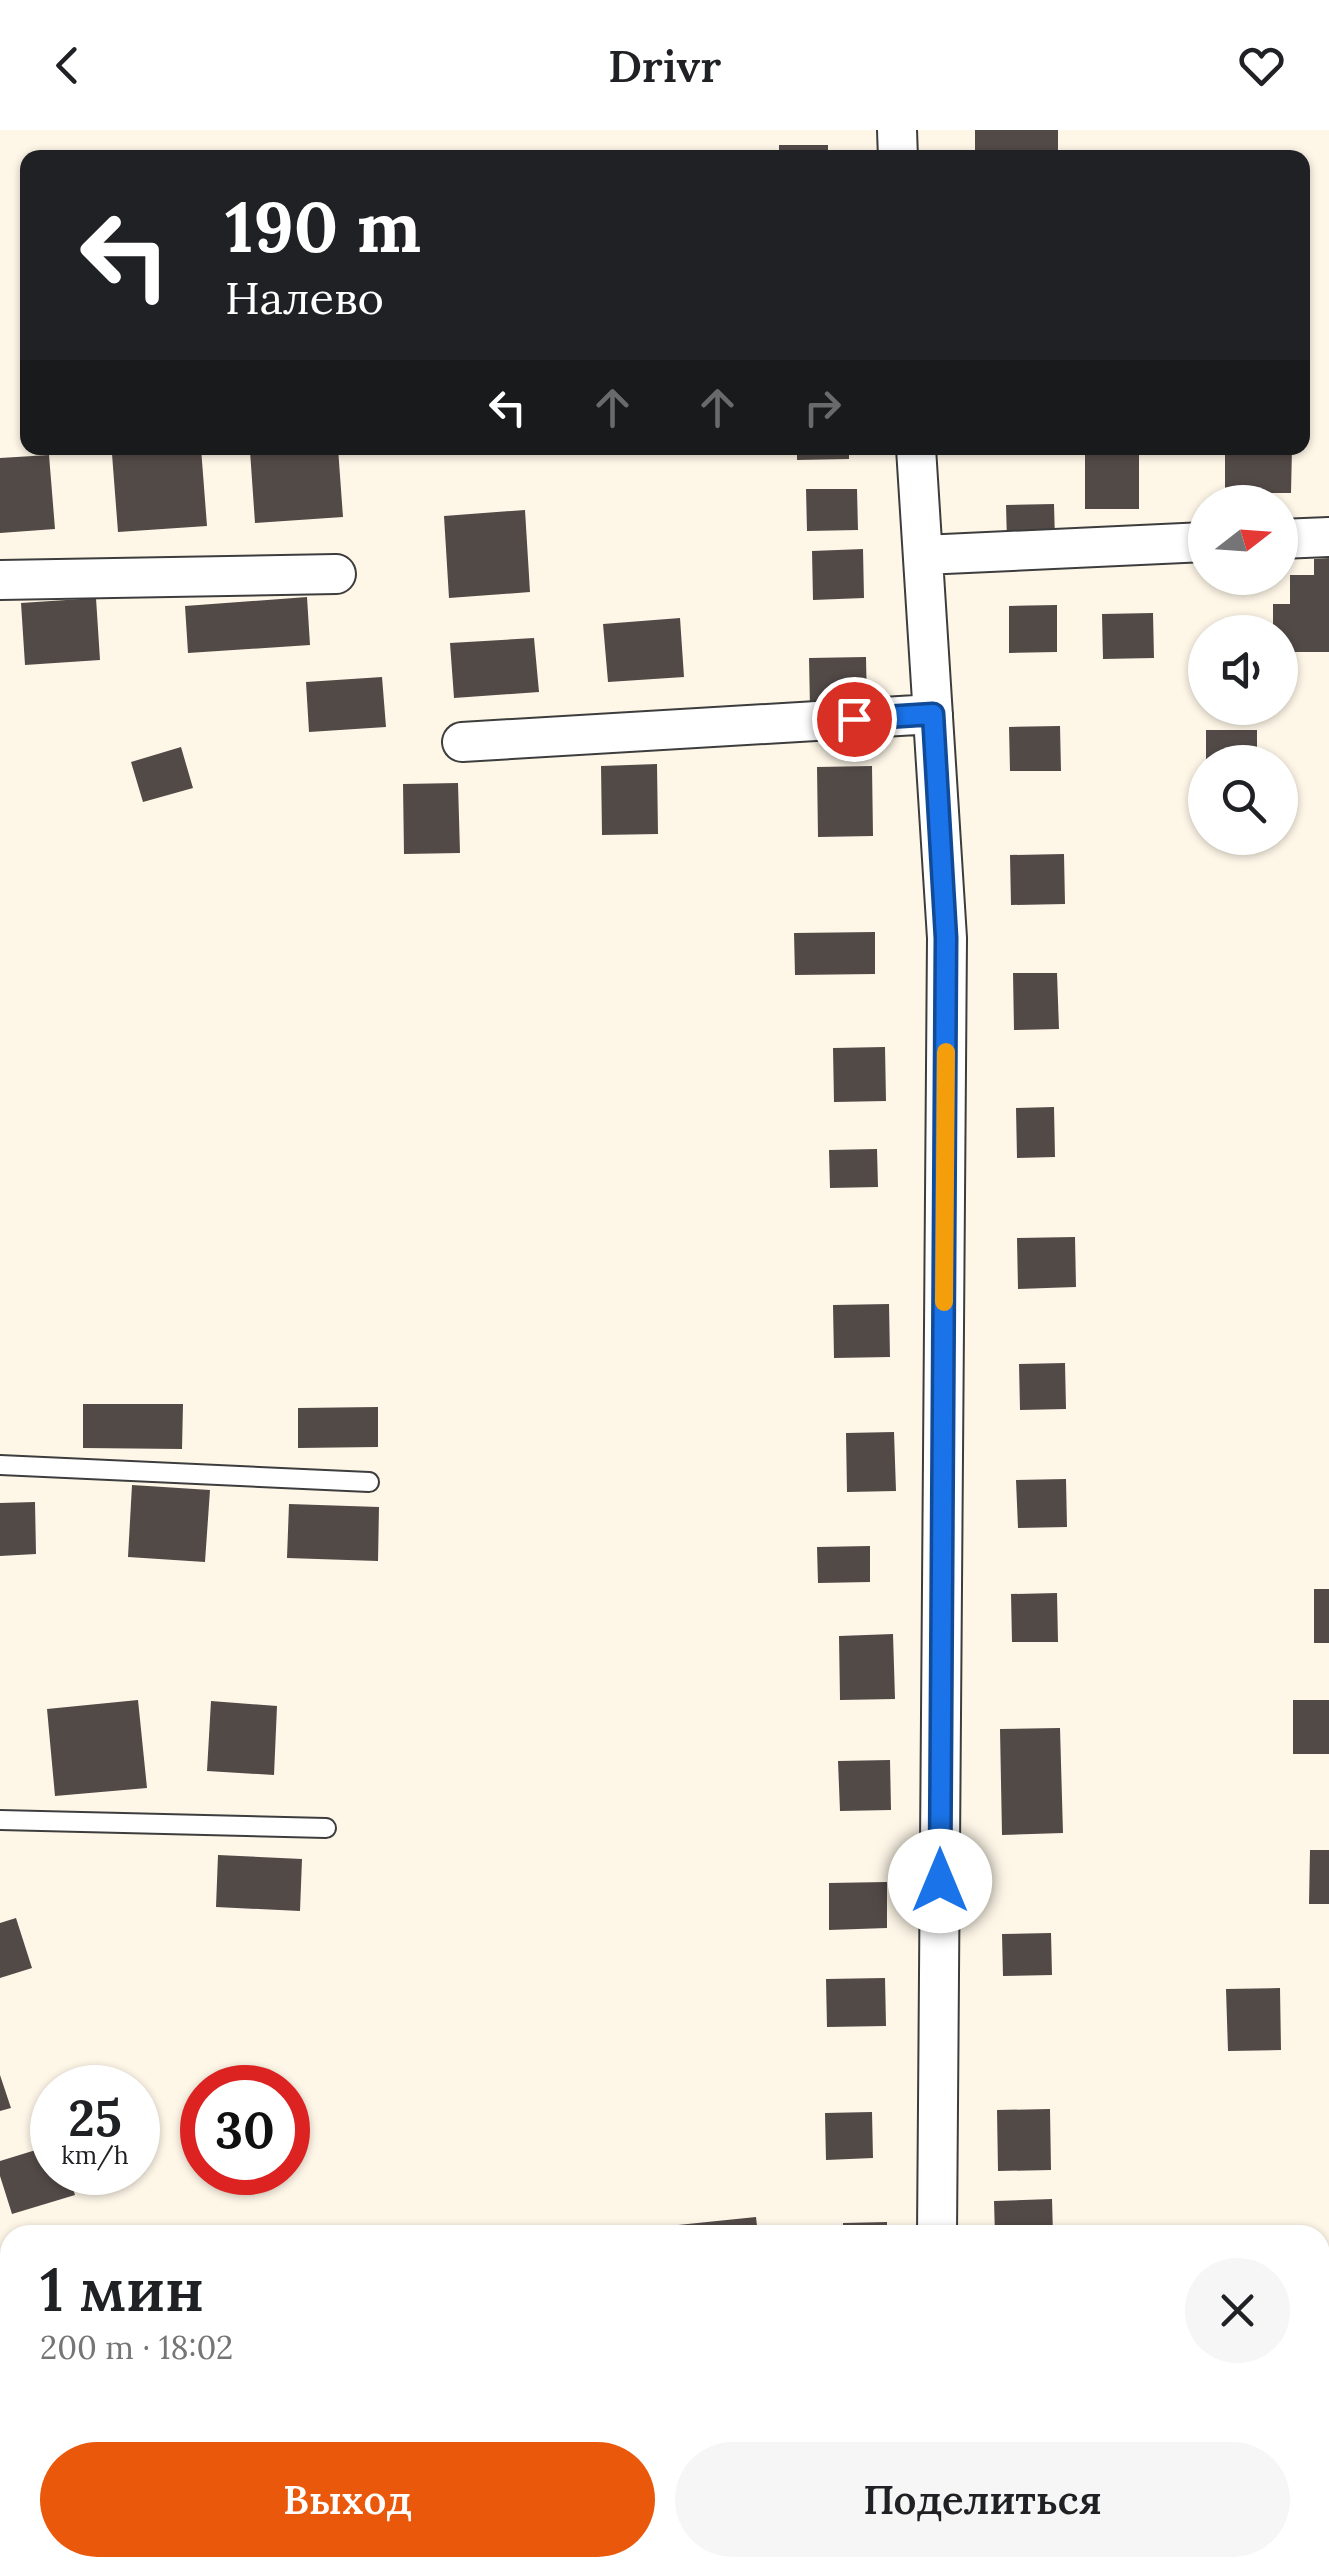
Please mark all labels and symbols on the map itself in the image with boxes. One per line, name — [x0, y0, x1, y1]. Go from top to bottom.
north arrow — [1188, 485, 1298, 595]
pin — [812, 677, 897, 762]
position arrow — [888, 1829, 992, 1933]
speed limit sign: 30 — [180, 2065, 310, 2195]

